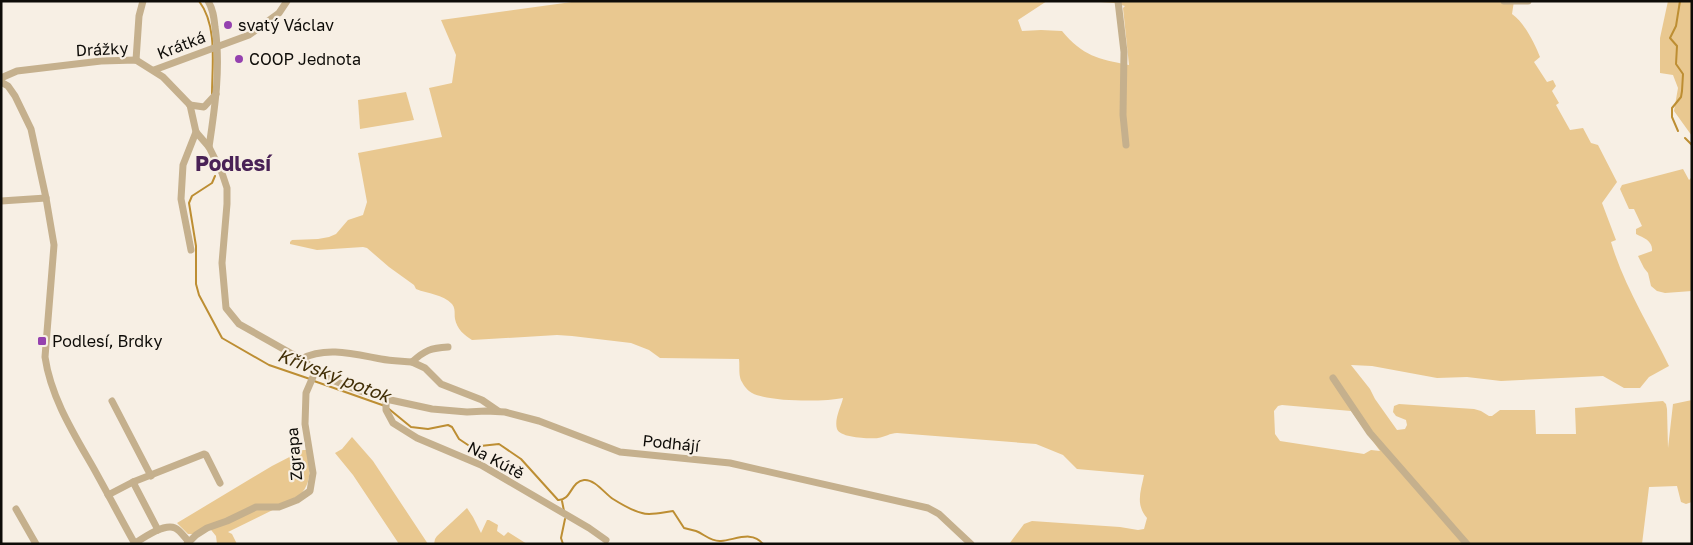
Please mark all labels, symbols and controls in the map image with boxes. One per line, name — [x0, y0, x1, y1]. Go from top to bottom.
place label: svatý Václav — [238, 15, 334, 35]
marker: svatý Václav — [222, 19, 234, 31]
street label: Krátká — [154, 27, 208, 63]
street label: Drážky — [75, 38, 129, 60]
place label: COOP Jednota — [249, 49, 361, 69]
marker: COOP Jednota — [233, 53, 245, 65]
district label: Podlesí — [195, 150, 273, 176]
place label: Podlesí, Brdky — [52, 331, 162, 351]
marker: Podlesí, Brdky — [36, 335, 48, 347]
water label: Křivský potok — [275, 343, 395, 407]
street label: Zgrapa — [282, 427, 306, 481]
street label: Podhájí — [642, 430, 702, 456]
street label: Na Kútě — [464, 437, 528, 483]

